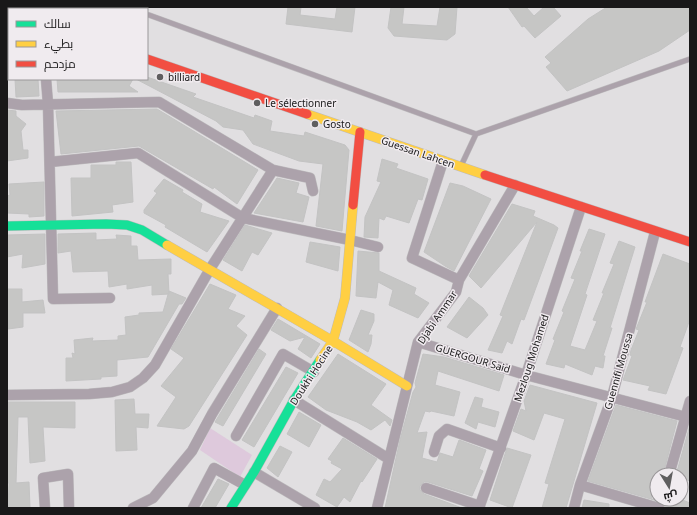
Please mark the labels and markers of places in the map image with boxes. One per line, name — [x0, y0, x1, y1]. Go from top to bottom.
place label: billiard — [168, 70, 200, 84]
marker: billiard — [155, 72, 165, 82]
place label: Le sélectionner — [265, 96, 336, 110]
marker: Le sélectionner — [252, 98, 262, 108]
place label: Gosto — [323, 117, 351, 131]
marker: Gosto — [310, 119, 320, 129]

